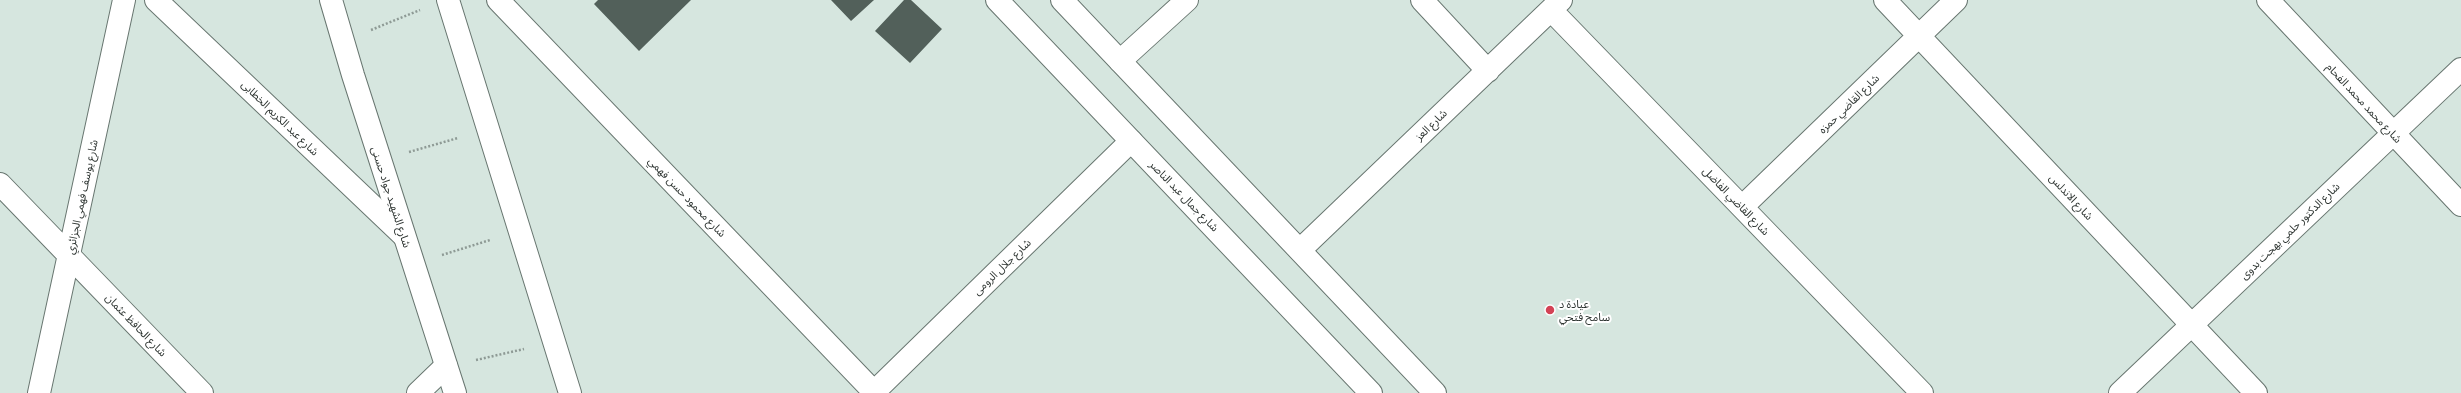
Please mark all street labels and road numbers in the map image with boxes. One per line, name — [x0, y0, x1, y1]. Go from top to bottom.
street label: شارع محمد محمد الفحام — [2324, 60, 2404, 146]
street label: شارع القاضي حمزه — [1816, 72, 1882, 136]
street label: شارع عبد الكريم الخطابى — [239, 78, 321, 158]
street label: شارع العز — [1412, 107, 1450, 143]
street label: شارع يوسف فهمي الجزائري — [63, 138, 101, 256]
street label: شارع الشهيد جواد حسنى — [368, 145, 414, 249]
street label: شارع محمود حسن فهمي — [645, 154, 729, 240]
street label: شارع جمال عبد الناصر — [1147, 158, 1221, 234]
street label: شارع القاضي الفاضل — [1700, 164, 1772, 238]
street label: شارع الاندلس — [2046, 171, 2096, 223]
street label: شارع الدكتور حلمي بهجت بدوى — [2237, 180, 2343, 282]
street label: شارع جلال الرومى — [970, 236, 1034, 298]
street label: شارع الحافظ عثمان — [103, 291, 169, 359]

